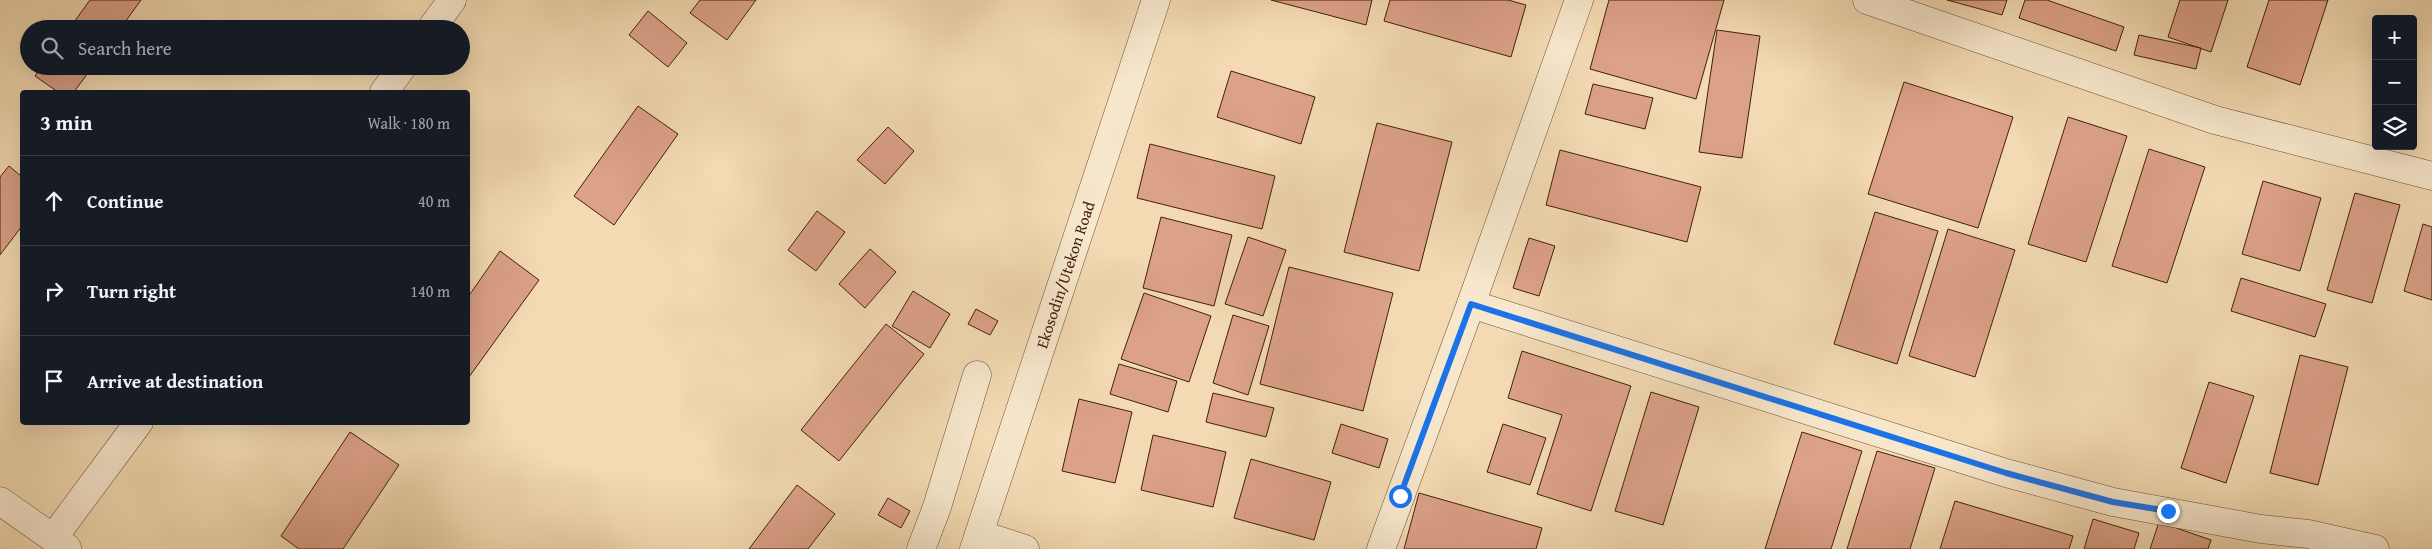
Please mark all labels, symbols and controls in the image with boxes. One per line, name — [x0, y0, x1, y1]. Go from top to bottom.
map controls — [2372, 15, 2417, 150]
button: + — [2372, 15, 2417, 60]
search box — [20, 20, 470, 75]
icon: search — [38, 34, 66, 62]
text: Search here — [78, 34, 172, 62]
button: − — [2372, 60, 2417, 105]
button: layers — [2372, 105, 2417, 150]
text: 3 min — [40, 107, 92, 138]
text: Walk · 180 m — [367, 111, 450, 135]
icon: ahead — [40, 187, 68, 215]
text: Continue — [87, 187, 164, 215]
text: 40 m — [418, 189, 450, 213]
street label: Ekosodin/Utekon Road — [1029, 197, 1101, 352]
icon: right — [40, 277, 68, 305]
text: Turn right — [87, 277, 176, 305]
text: 140 m — [410, 279, 450, 303]
icon: arrive — [40, 367, 68, 395]
text: Arrive at destination — [87, 367, 263, 395]
route start — [1389, 485, 1412, 508]
route end — [2157, 500, 2180, 523]

